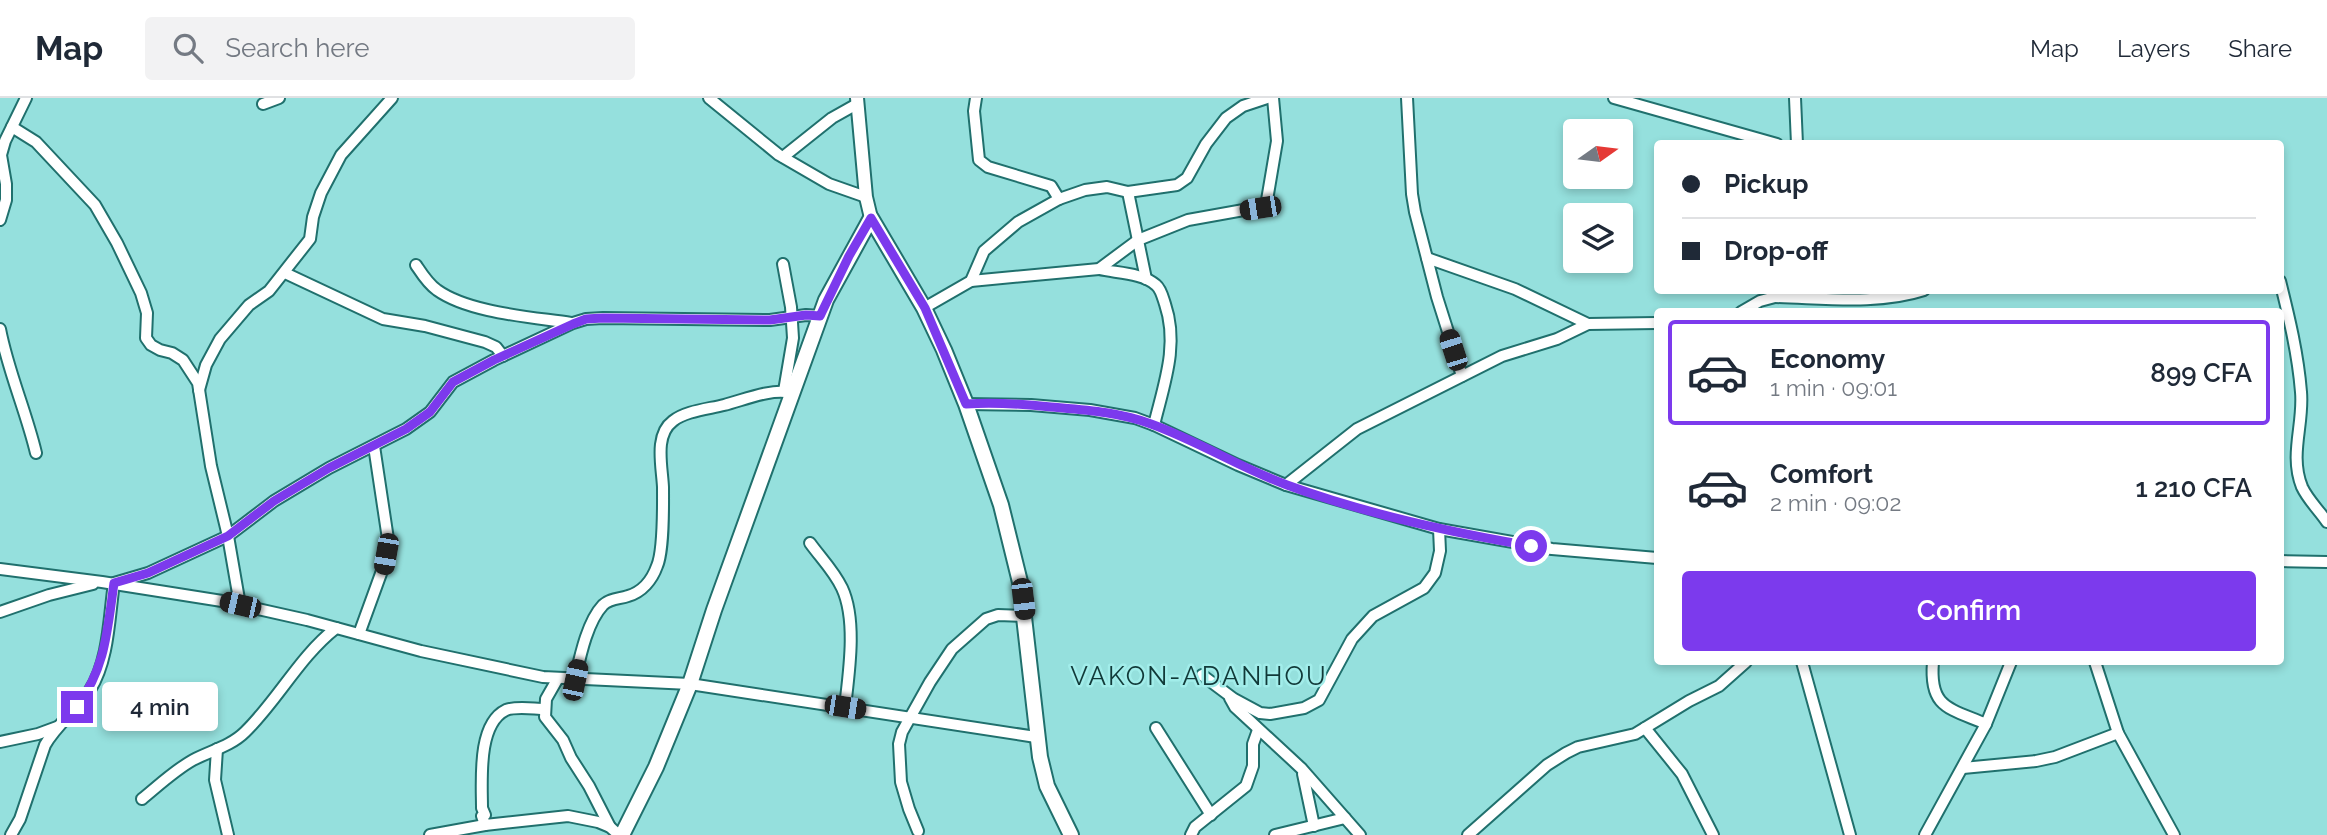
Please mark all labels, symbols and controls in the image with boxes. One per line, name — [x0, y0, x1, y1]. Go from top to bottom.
search box — [145, 17, 635, 80]
text: Map — [35, 29, 103, 68]
icon: search — [169, 29, 207, 67]
text: Search here — [225, 33, 370, 63]
text: Map — [2030, 34, 2079, 63]
text: Layers — [2117, 34, 2190, 63]
text: Share — [2228, 34, 2292, 63]
north arrow — [1563, 119, 1633, 189]
map controls — [1563, 119, 1633, 273]
text: Pickup — [1724, 169, 1809, 199]
car — [1238, 194, 1283, 222]
button: layers — [1563, 203, 1633, 273]
text: Drop-off — [1724, 236, 1828, 266]
car — [1437, 327, 1470, 373]
icon: car — [1686, 341, 1749, 404]
text: Economy — [1770, 344, 1885, 374]
text: 899 CFA — [2150, 358, 2252, 388]
text: 1 min · 09:01 — [1770, 374, 1897, 401]
icon: car — [1686, 456, 1749, 519]
text: Comfort — [1770, 459, 1873, 489]
text: 1 210 CFA — [2135, 473, 2252, 503]
text: 2 min · 09:02 — [1770, 489, 1901, 516]
route start — [1515, 530, 1547, 562]
car — [373, 531, 400, 577]
button: Confirm — [1682, 571, 2256, 651]
car — [1011, 577, 1036, 621]
car — [218, 590, 263, 620]
car — [561, 657, 590, 703]
district label: VAKON-ADANHOU — [1070, 661, 1328, 691]
callout: 4 min — [102, 682, 217, 732]
route end — [61, 691, 93, 723]
text: 4 min — [130, 693, 190, 720]
car — [823, 693, 868, 721]

